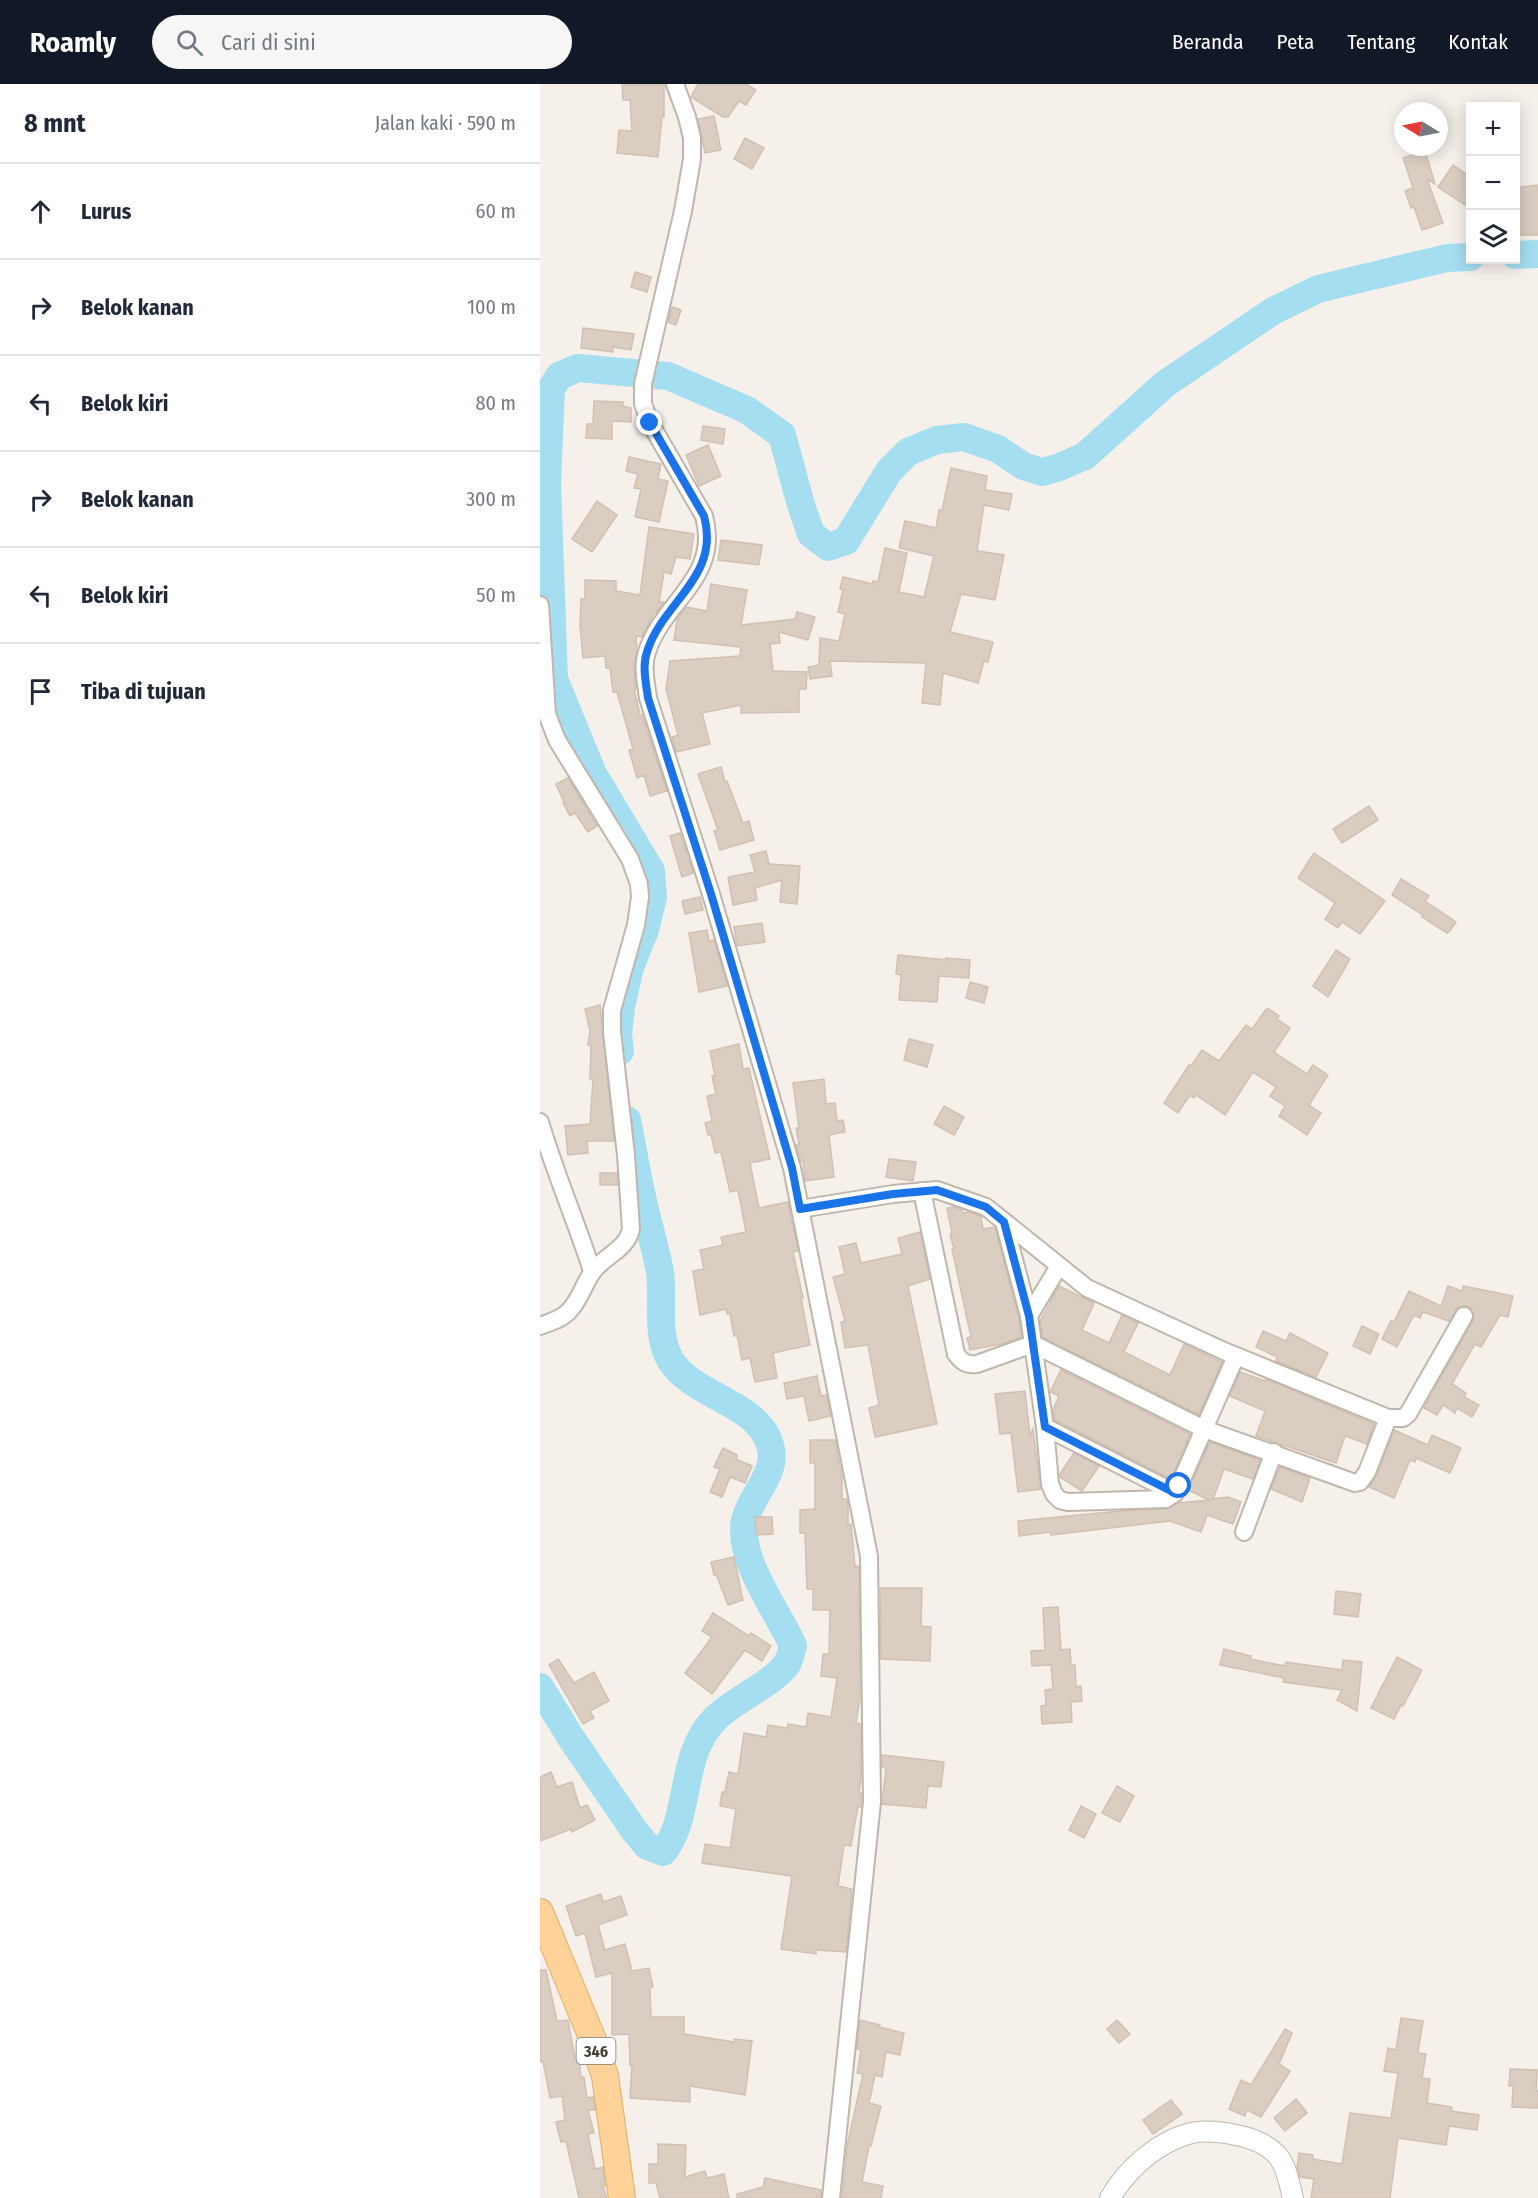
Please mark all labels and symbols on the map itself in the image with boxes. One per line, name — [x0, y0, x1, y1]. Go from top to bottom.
north arrow — [1394, 102, 1448, 156]
route end — [636, 409, 662, 435]
route start — [1165, 1472, 1191, 1498]
road number: 346 — [576, 2038, 616, 2064]

